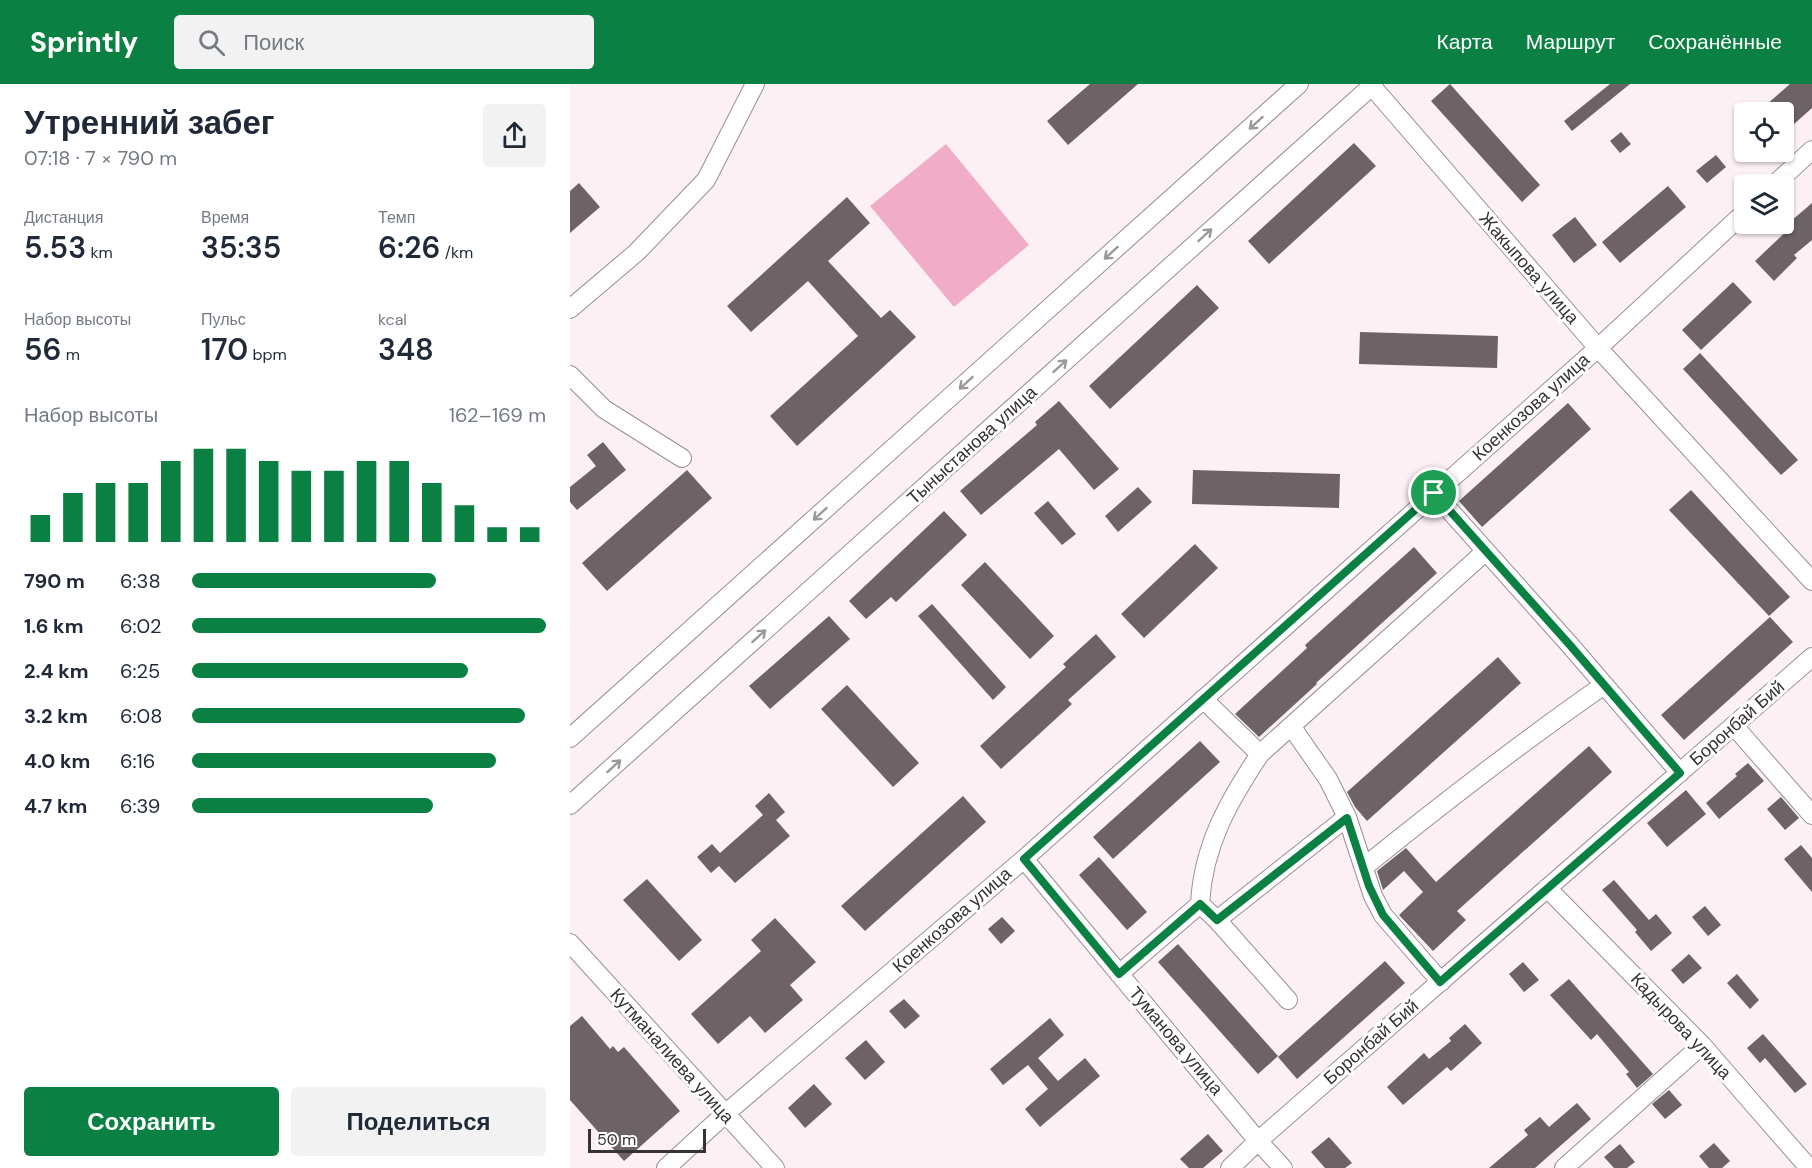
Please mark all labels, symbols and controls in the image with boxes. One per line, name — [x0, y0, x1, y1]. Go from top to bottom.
search box — [174, 15, 594, 69]
text: Sprintly — [30, 24, 138, 61]
icon: search — [195, 26, 228, 59]
text: Поиск — [243, 28, 304, 57]
text: Карта — [1437, 28, 1493, 56]
text: Маршрут — [1526, 28, 1615, 56]
text: Сохранённые — [1648, 28, 1782, 56]
text: Утренний забег — [24, 101, 275, 144]
map controls — [1734, 102, 1794, 234]
button: locate — [1734, 102, 1794, 162]
button: share — [483, 104, 546, 167]
one-way arrow — [1249, 116, 1264, 130]
text: 07:18 · 7 × 790 m — [24, 145, 177, 171]
button: layers — [1734, 174, 1794, 234]
text: Дистанция — [24, 207, 103, 228]
text: Время — [201, 207, 249, 228]
text: Темп — [378, 207, 415, 228]
street label: Жакыпова улица — [1474, 207, 1585, 330]
text: 5.53 — [24, 228, 86, 267]
text: 35:35 — [201, 228, 281, 267]
text: 6:26 — [378, 228, 440, 267]
one-way arrow — [1197, 228, 1212, 242]
text: km — [86, 242, 113, 263]
text: /km — [440, 242, 473, 263]
one-way arrow — [1104, 246, 1119, 260]
text: Набор высоты — [24, 309, 131, 330]
text: Пульс — [201, 309, 246, 330]
text: kcal — [378, 309, 407, 330]
text: 56 — [24, 330, 62, 369]
text: 170 — [201, 330, 248, 369]
text: 348 — [378, 330, 434, 369]
text: m — [62, 344, 80, 365]
text: bpm — [248, 344, 287, 365]
street label: Коенкозова улица — [1467, 347, 1596, 466]
one-way arrow — [1052, 359, 1067, 373]
one-way arrow — [958, 376, 973, 390]
street label: Тыныстанова улица — [902, 380, 1043, 510]
text: Набор высоты — [24, 402, 158, 428]
text: 162–169 m — [449, 402, 546, 428]
pin — [1408, 467, 1459, 518]
icon: arrive — [1417, 476, 1450, 509]
one-way arrow — [813, 507, 828, 521]
text: 790 m — [24, 568, 85, 594]
text: 6:38 — [120, 568, 161, 594]
text: 1.6 km — [24, 613, 83, 639]
text: 6:02 — [120, 613, 162, 639]
one-way arrow — [751, 629, 766, 643]
text: 2.4 km — [24, 658, 89, 684]
text: 6:25 — [120, 658, 160, 684]
street label: Боронбай Бий — [1684, 675, 1790, 771]
text: 3.2 km — [24, 703, 88, 729]
text: 6:08 — [120, 703, 162, 729]
text: 4.0 km — [24, 748, 90, 774]
text: 6:16 — [120, 748, 155, 774]
one-way arrow — [606, 759, 621, 773]
text: 4.7 km — [24, 793, 87, 819]
text: 6:39 — [120, 793, 160, 819]
street label: Коенкозова улица — [888, 861, 1017, 978]
street label: Кадырова улица — [1625, 967, 1737, 1085]
street label: Туманова улица — [1123, 982, 1229, 1101]
street label: Кутманалиева улица — [605, 983, 740, 1130]
street label: Боронбай Бий — [1318, 994, 1424, 1090]
button: Сохранить — [24, 1087, 279, 1156]
button: Поделиться — [291, 1087, 546, 1156]
scale bar — [588, 1126, 706, 1154]
text: 50 m — [597, 1129, 636, 1150]

